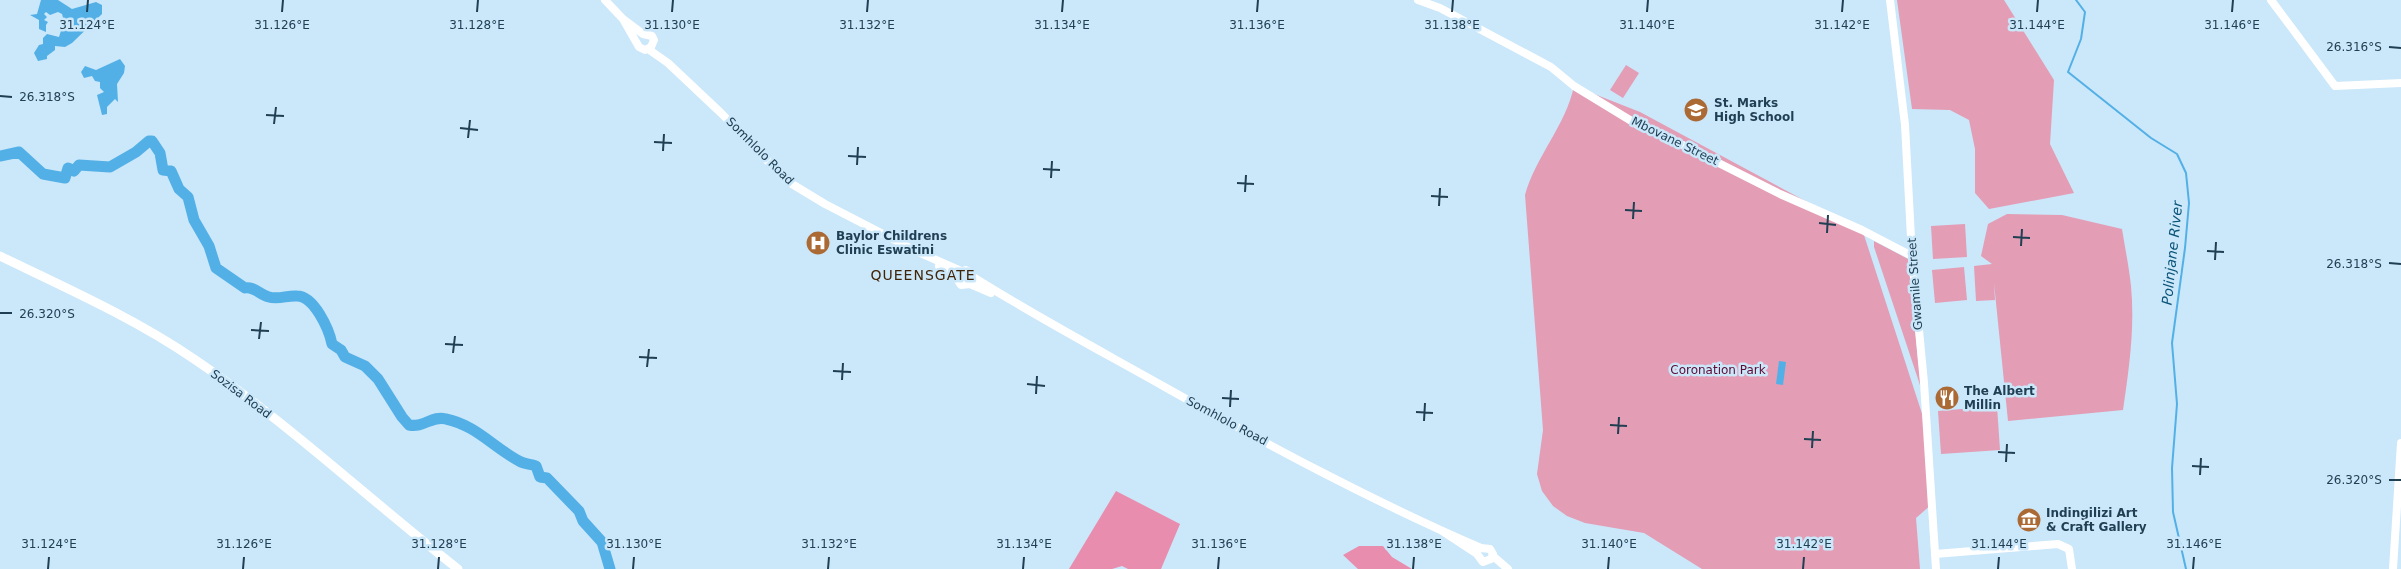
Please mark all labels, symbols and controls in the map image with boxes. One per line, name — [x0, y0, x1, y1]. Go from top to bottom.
text: 31.124°E — [59, 18, 115, 32]
text: 31.126°E — [254, 18, 310, 32]
text: 31.128°E — [449, 18, 505, 32]
text: 31.130°E — [644, 18, 700, 32]
text: 31.132°E — [839, 18, 895, 32]
text: 31.134°E — [1034, 18, 1090, 32]
text: 31.136°E — [1229, 18, 1285, 32]
text: 31.138°E — [1424, 18, 1480, 32]
text: 31.140°E — [1619, 18, 1675, 32]
text: 31.142°E — [1814, 18, 1870, 32]
text: 31.144°E — [2009, 18, 2065, 32]
text: 31.146°E — [2204, 18, 2260, 32]
text: 26.316°S — [2326, 40, 2382, 54]
text: 26.318°S — [19, 90, 75, 104]
place label: St. Marks High School — [1714, 96, 1794, 124]
school or university icon: St. Marks High School — [1683, 97, 1709, 123]
street label: Somhlolo Road — [723, 114, 797, 188]
street label: Mbovane Street — [1629, 114, 1721, 168]
water label: Polinjane River — [2159, 199, 2186, 306]
place label: Baylor Childrens Clinic Eswatini — [836, 229, 947, 257]
hospital icon: Baylor Childrens Clinic Eswatini — [805, 230, 831, 256]
street label: Gwamile Street — [1905, 237, 1925, 331]
text: 26.318°S — [2326, 257, 2382, 271]
district label: QUEENSGATE — [870, 267, 976, 283]
text: 26.320°S — [19, 307, 75, 321]
park label: Coronation Park — [1670, 363, 1766, 377]
street label: Sozisa Road — [208, 367, 274, 421]
place label: The Albert Millin — [1964, 384, 2035, 412]
restaurant icon: The Albert Millin — [1934, 385, 1960, 411]
street label: Somhlolo Road — [1184, 394, 1270, 448]
text: 26.320°S — [2326, 473, 2382, 487]
place label: Indingilizi Art & Craft Gallery — [2046, 506, 2147, 534]
museum icon: Indingilizi Art & Craft Gallery — [2016, 507, 2042, 533]
text: 31.124°E — [21, 537, 77, 551]
text: 31.126°E — [216, 537, 272, 551]
text: 31.128°E — [411, 537, 467, 551]
text: 31.130°E — [606, 537, 662, 551]
text: 31.132°E — [801, 537, 857, 551]
text: 31.134°E — [996, 537, 1052, 551]
text: 31.136°E — [1191, 537, 1247, 551]
text: 31.138°E — [1386, 537, 1442, 551]
text: 31.140°E — [1581, 537, 1637, 551]
text: 31.142°E — [1776, 537, 1832, 551]
text: 31.144°E — [1971, 537, 2027, 551]
text: 31.146°E — [2166, 537, 2222, 551]

